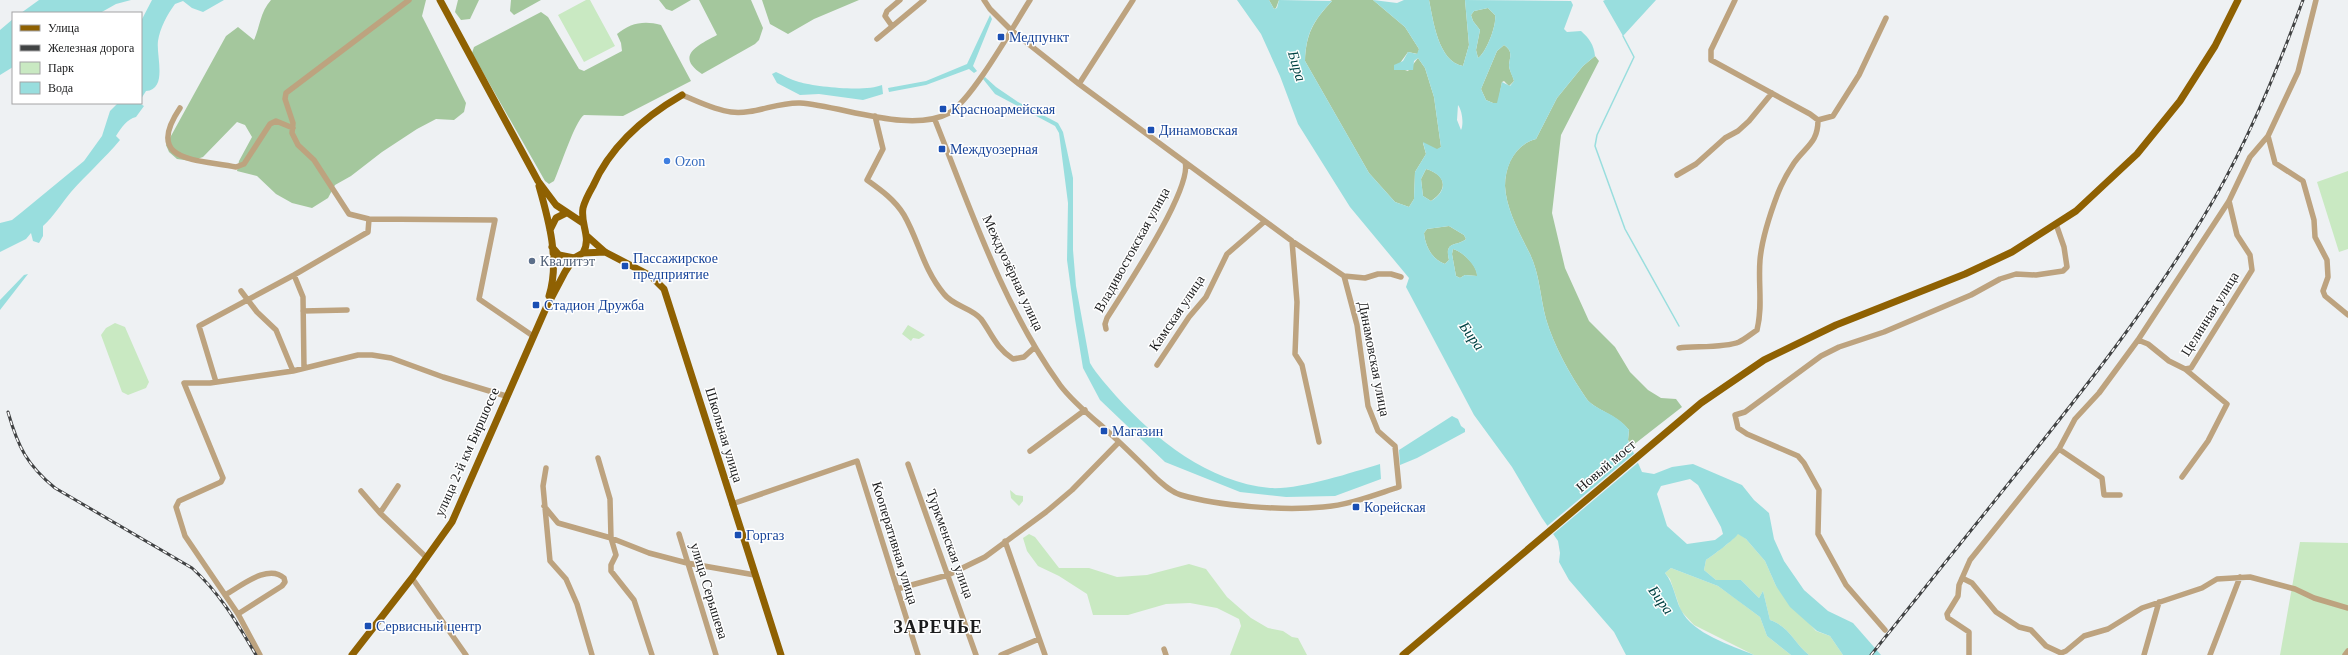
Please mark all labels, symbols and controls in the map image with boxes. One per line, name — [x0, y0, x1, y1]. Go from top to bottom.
legend — [12, 12, 142, 104]
text: Улица — [48, 21, 80, 35]
place label: Медпункт — [1009, 30, 1069, 45]
marker: Медпункт — [996, 32, 1006, 42]
text: Железная дорога — [48, 41, 135, 55]
water label: Бира — [1284, 48, 1309, 83]
text: Парк — [48, 61, 74, 75]
text: Вода — [48, 81, 74, 95]
place label: Красноармейская — [951, 102, 1056, 117]
marker: Красноармейская — [938, 104, 948, 114]
place label: Динамовская — [1159, 123, 1238, 138]
marker: Динамовская — [1146, 125, 1156, 135]
place label: Междуозерная — [950, 142, 1038, 157]
marker: Междуозерная — [937, 144, 947, 154]
place label: Ozon — [675, 154, 705, 169]
marker: Ozon — [662, 156, 672, 166]
street label: Владивостокская улица — [1091, 184, 1173, 315]
street label: Междуозёрная улица — [980, 213, 1047, 334]
place label: Пассажирское предприятие — [633, 251, 718, 282]
place label: Квалитэт — [540, 254, 595, 269]
marker: Квалитэт — [527, 256, 537, 266]
marker: Пассажирское предприятие — [620, 261, 630, 271]
street label: Целинная улица — [2178, 268, 2242, 359]
street label: Камская улица — [1146, 272, 1208, 354]
place label: Стадион Дружба — [544, 298, 645, 313]
marker: Стадион Дружба — [531, 300, 541, 310]
street label: Динамовская улица — [1356, 300, 1393, 418]
water label: Бира — [1456, 318, 1488, 353]
street label: улица 2-й км Биршоссе — [432, 385, 502, 519]
street label: Школьная улица — [702, 386, 746, 485]
place label: Магазин — [1112, 424, 1164, 439]
marker: Магазин — [1099, 426, 1109, 436]
street label: Новый мост — [1573, 437, 1639, 495]
street label: Кооперативная улица — [869, 480, 921, 607]
street label: Туркменская улица — [923, 488, 977, 601]
place label: Корейская — [1364, 500, 1426, 515]
marker: Корейская — [1351, 502, 1361, 512]
place label: Горгаз — [746, 528, 785, 543]
marker: Горгаз — [733, 530, 743, 540]
street label: улица Серышева — [687, 541, 731, 642]
water label: Бира — [1645, 582, 1677, 617]
district label: ЗАРЕЧЬЕ — [893, 617, 983, 637]
place label: Сервисный центр — [376, 619, 481, 634]
marker: Сервисный центр — [363, 621, 373, 631]

